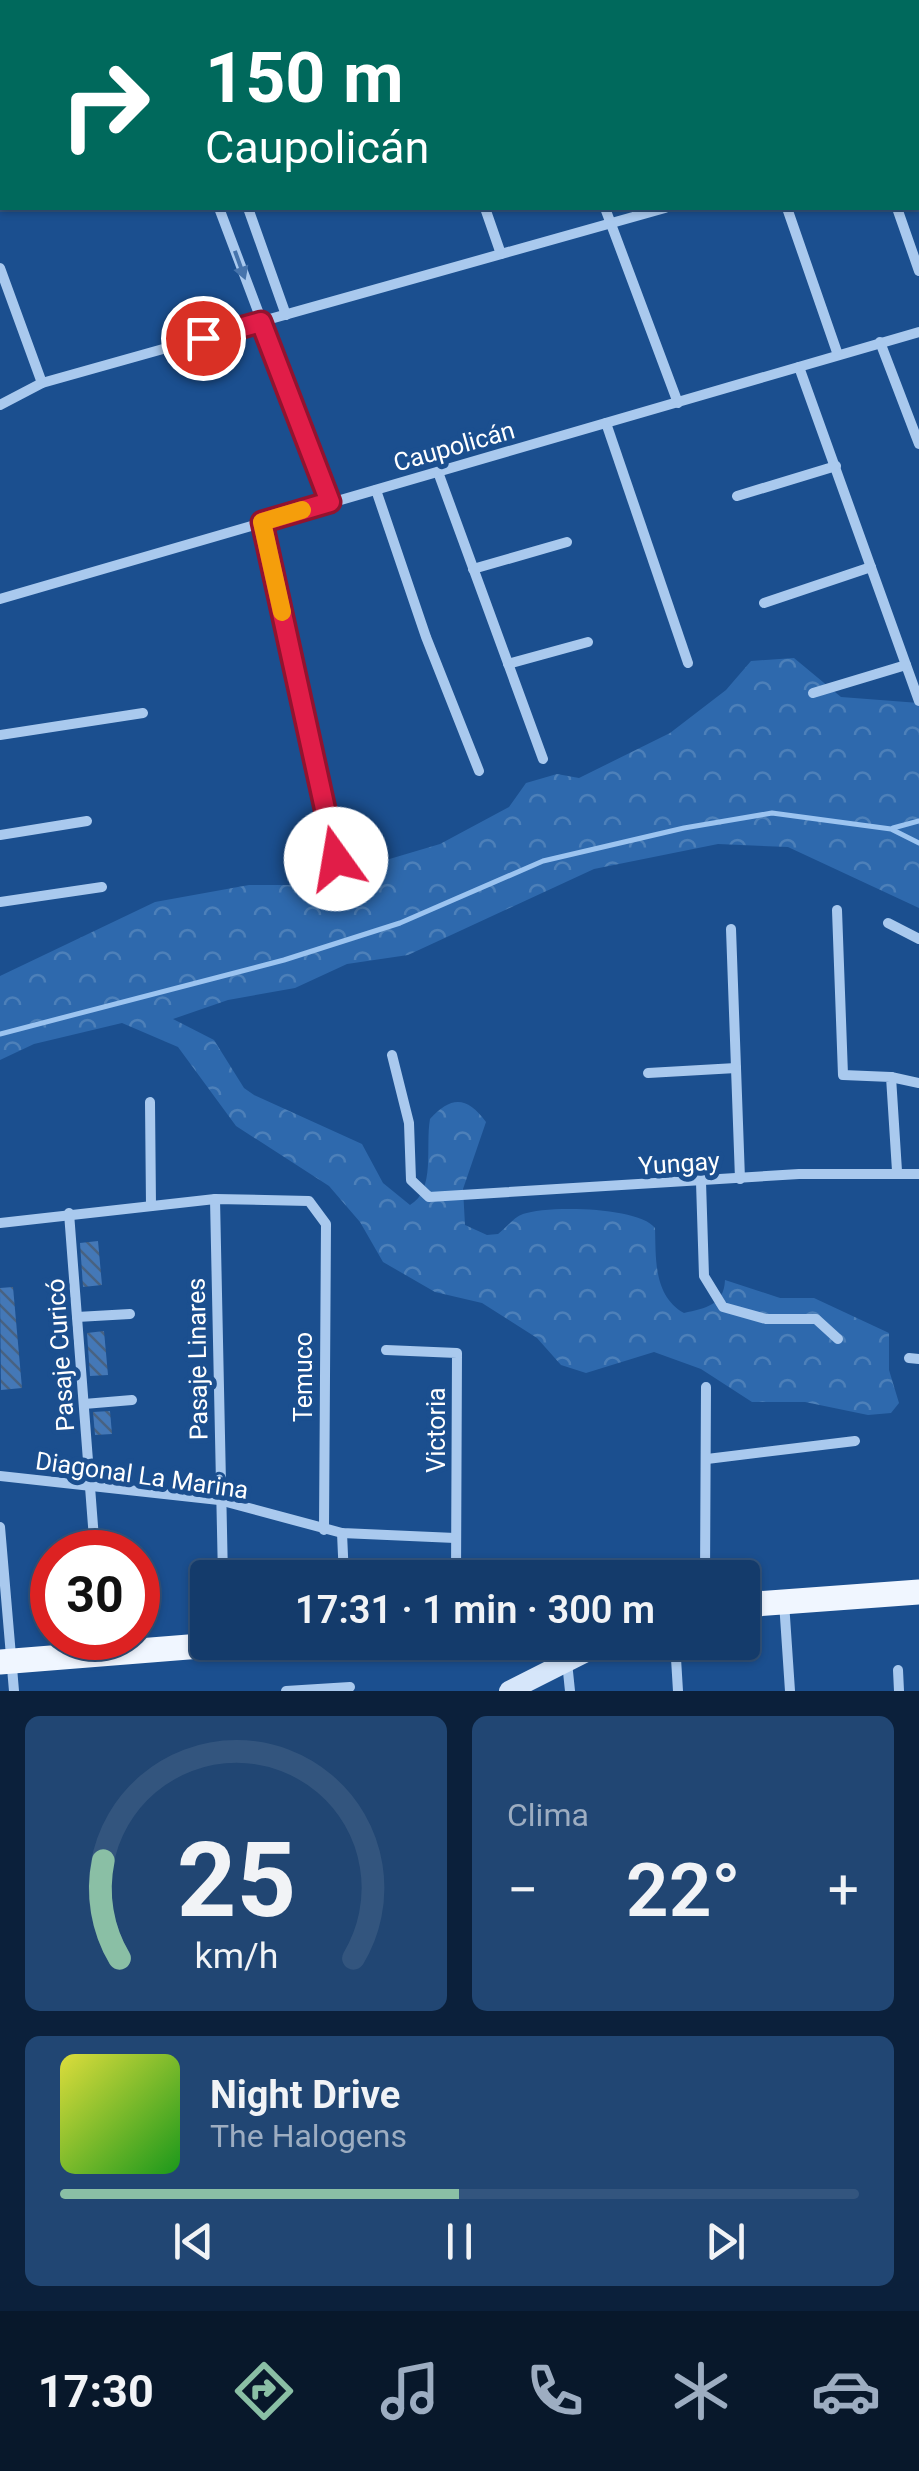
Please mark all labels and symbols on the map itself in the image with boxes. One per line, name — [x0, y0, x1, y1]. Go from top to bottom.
one-way arrow — [233, 250, 248, 280]
pin — [161, 296, 246, 381]
street label: Caupolicán — [390, 415, 518, 478]
position arrow — [284, 807, 388, 911]
street label: Yungay — [637, 1146, 721, 1181]
street label: Pasaje Linares — [182, 1277, 213, 1440]
street label: Pasaje Curicó — [41, 1278, 80, 1432]
street label: Temuco — [289, 1332, 318, 1422]
street label: Victoria — [422, 1387, 451, 1473]
street label: Diagonal La Marina — [34, 1446, 250, 1505]
speed limit sign: 30 — [30, 1530, 160, 1660]

